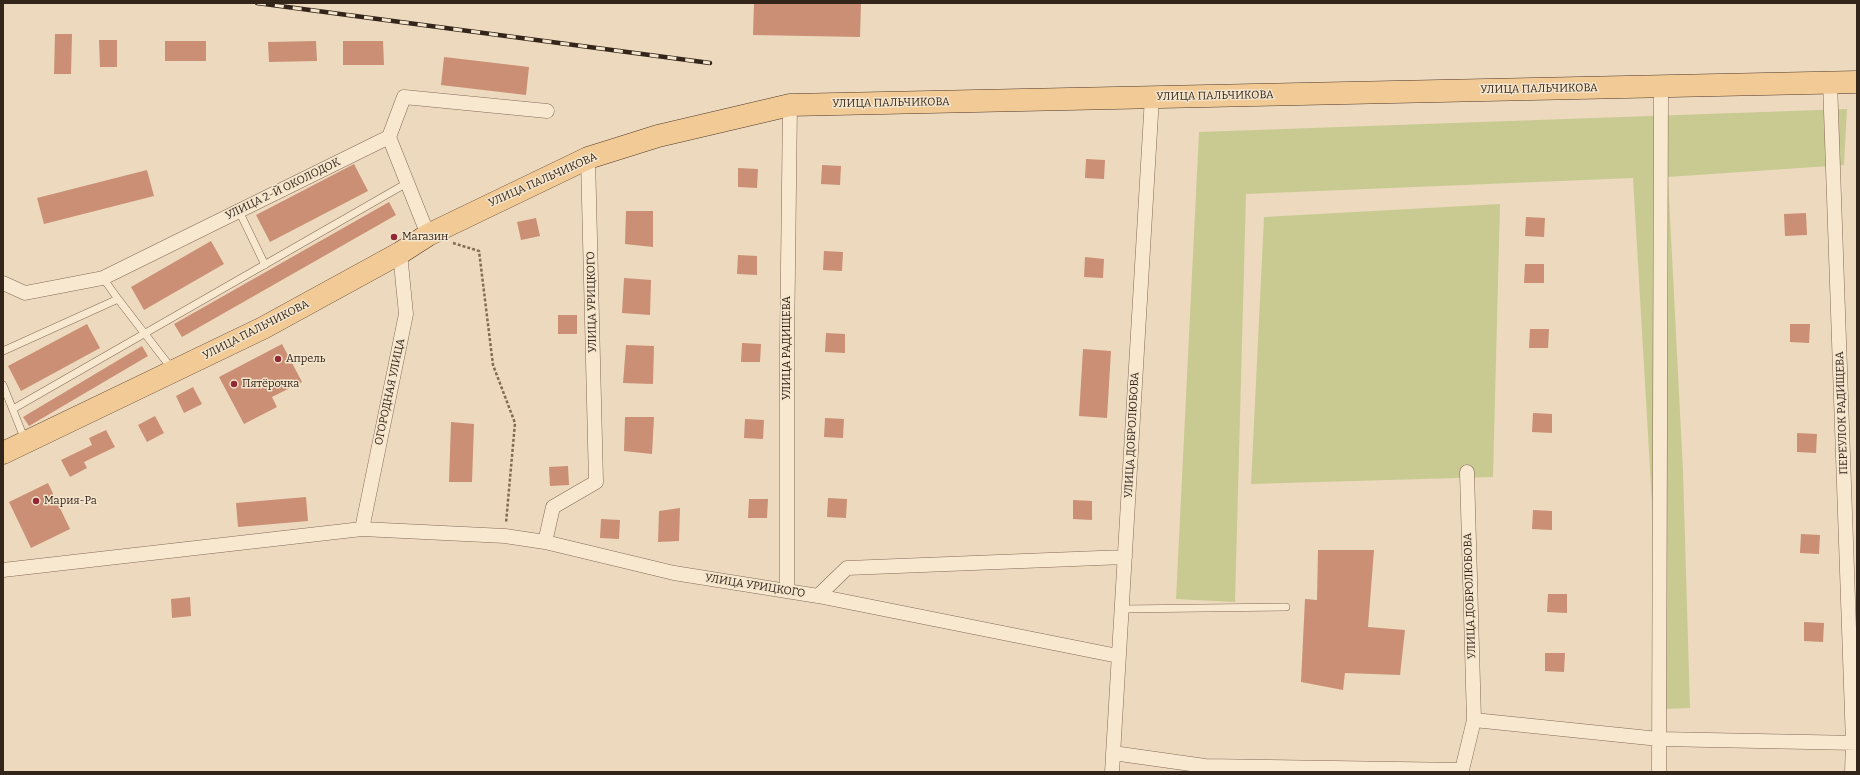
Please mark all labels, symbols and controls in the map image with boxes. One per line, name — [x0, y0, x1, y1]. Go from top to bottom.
street label: УЛИЦА ПАЛЬЧИКОВА — [1480, 81, 1598, 97]
street label: УЛИЦА ПАЛЬЧИКОВА — [1156, 88, 1274, 104]
street label: УЛИЦА ПАЛЬЧИКОВА — [832, 95, 950, 111]
street label: УЛИЦА ПАЛЬЧИКОВА — [487, 150, 599, 210]
street label: УЛИЦА 2-Й ОКОЛОДОК — [223, 155, 343, 223]
place label: Магазин — [402, 230, 448, 244]
marker: Магазин — [389, 232, 399, 242]
street label: УЛИЦА УРИЦКОГО — [585, 251, 599, 353]
street label: УЛИЦА РАДИЩЕВА — [780, 296, 794, 400]
street label: УЛИЦА ПАЛЬЧИКОВА — [201, 297, 311, 363]
street label: ОГОРОДНАЯ УЛИЦА — [372, 337, 408, 447]
street label: ПЕРЕУЛОК РАДИЩЕВА — [1833, 351, 1851, 475]
place label: Апрель — [286, 352, 325, 366]
marker: Апрель — [273, 354, 283, 364]
street label: УЛИЦА ДОБРОЛЮБОВА — [1122, 372, 1142, 498]
place label: Пятёрочка — [242, 377, 299, 391]
marker: Пятёрочка — [229, 379, 239, 389]
place label: Мария-Ра — [44, 494, 97, 508]
marker: Мария-Ра — [31, 496, 41, 506]
street label: УЛИЦА ДОБРОЛЮБОВА — [1461, 533, 1479, 659]
street label: УЛИЦА УРИЦКОГО — [704, 572, 806, 600]

